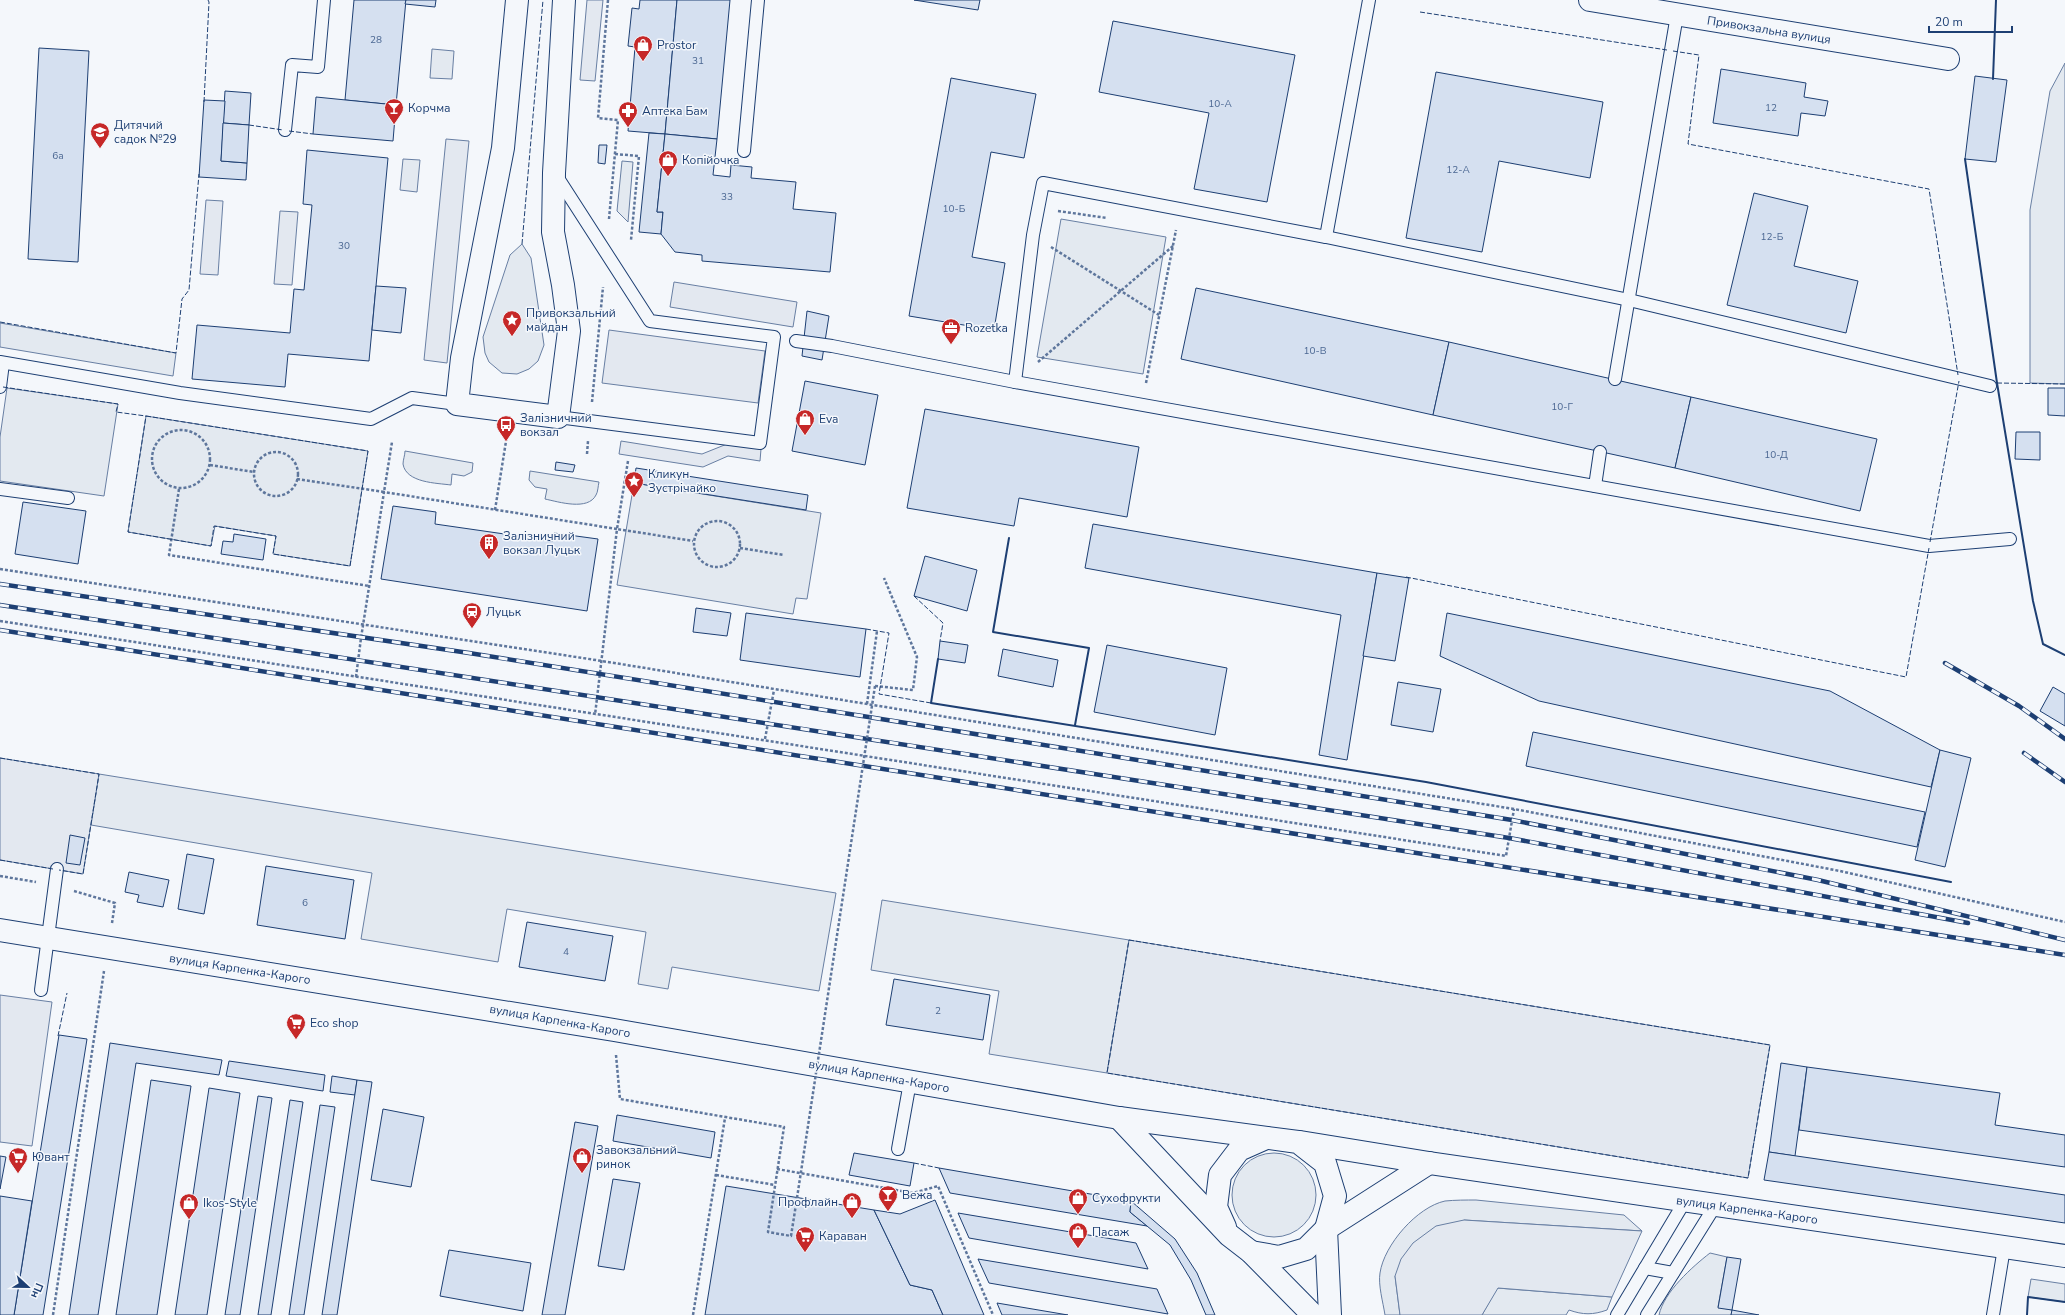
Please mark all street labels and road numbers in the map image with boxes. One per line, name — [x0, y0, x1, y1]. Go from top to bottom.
street label: Привокзальна вулиця — [1706, 12, 1832, 48]
street label: вулиця Карпенка-Карого — [168, 950, 312, 988]
street label: вулиця Карпенка-Карого — [488, 1001, 632, 1041]
street label: вулиця Карпенка-Карого — [807, 1056, 951, 1096]
street label: вулиця Карпенка-Карого — [1675, 1192, 1819, 1228]

